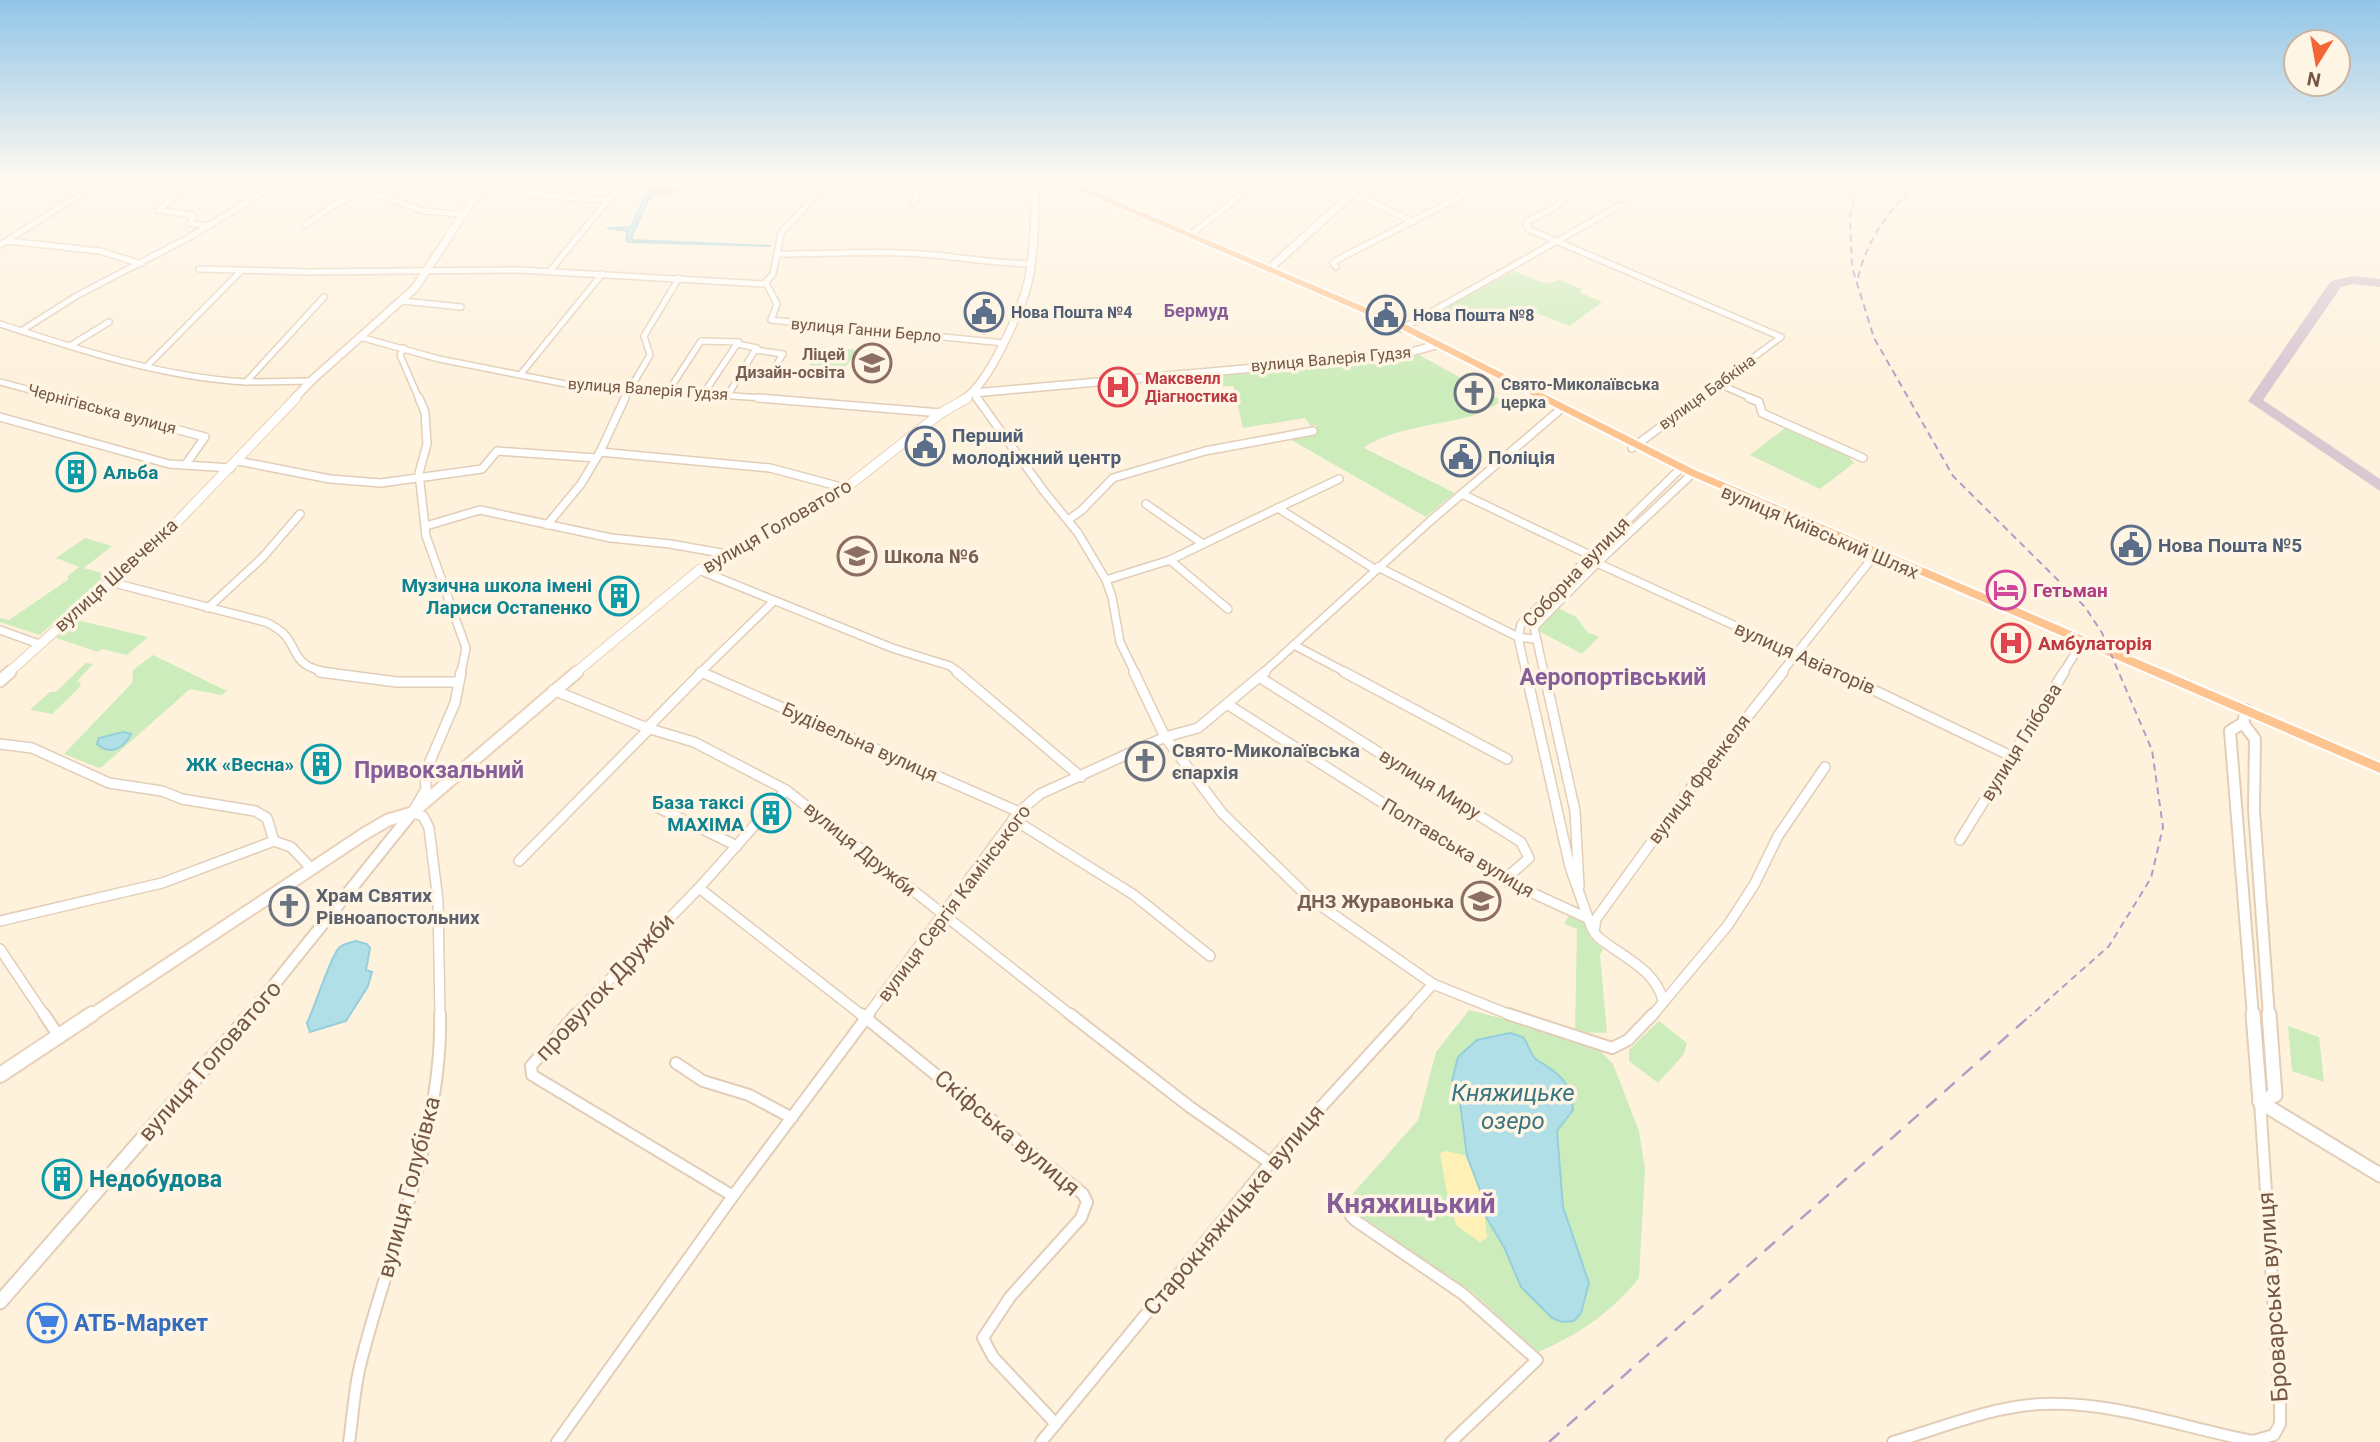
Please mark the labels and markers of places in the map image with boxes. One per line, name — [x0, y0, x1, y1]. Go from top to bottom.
public building icon: Нова Пошта №4 — [963, 291, 1005, 333]
public building icon: Нова Пошта №8 — [1365, 294, 1407, 336]
place label: Нова Пошта №4 — [1011, 303, 1132, 322]
place label: Нова Пошта №8 — [1413, 306, 1534, 325]
school or university icon: Ліцей Дизайн-освіта — [851, 342, 893, 384]
place label: Ліцей Дизайн-освіта — [736, 345, 845, 382]
hospital icon: Максвелл Діагностика — [1097, 366, 1139, 408]
place label: Максвелл Діагностика — [1145, 369, 1238, 406]
church icon: Свято-Миколаївська церка — [1453, 372, 1495, 414]
place label: Свято-Миколаївська церка — [1501, 375, 1660, 412]
place label: Перший молодіжний центр — [952, 424, 1121, 469]
public building icon: Перший молодіжний центр — [904, 425, 946, 467]
public building icon: Поліція — [1440, 436, 1482, 478]
place label: Поліція — [1488, 446, 1555, 469]
building icon: Альба — [55, 451, 97, 493]
place label: Альба — [103, 461, 158, 484]
public building icon: Нова Пошта №5 — [2110, 524, 2152, 566]
place label: Нова Пошта №5 — [2158, 534, 2302, 557]
school or university icon: Школа №6 — [836, 535, 878, 577]
place label: Школа №6 — [884, 545, 979, 568]
hotel icon: Гетьман — [1985, 569, 2027, 611]
place label: Музична школа імені Лариси Остапенко — [401, 574, 592, 619]
building icon: Музична школа імені Лариси Остапенко — [598, 575, 640, 617]
place label: Гетьман — [2033, 579, 2108, 602]
hospital icon: Амбулаторія — [1990, 622, 2032, 664]
place label: Амбулаторія — [2038, 632, 2152, 655]
place label: Свято-Миколаївська єпархія — [1172, 739, 1360, 784]
church icon: Свято-Миколаївська єпархія — [1124, 740, 1166, 782]
building icon: ЖК «Весна» — [300, 743, 342, 785]
place label: ЖК «Весна» — [186, 753, 294, 776]
place label: База таксі MAXIMA — [652, 791, 744, 836]
building icon: База таксі MAXIMA — [750, 792, 792, 834]
school or university icon: ДНЗ Журавонька — [1460, 880, 1502, 922]
place label: Храм Святих Рівноапостольних — [316, 884, 480, 929]
church icon: Храм Святих Рівноапостольних — [268, 885, 310, 927]
place label: ДНЗ Журавонька — [1297, 890, 1454, 913]
building icon: Недобудова — [41, 1158, 83, 1200]
place label: Недобудова — [89, 1166, 222, 1193]
supermarket icon: АТБ-Маркет — [26, 1302, 68, 1344]
place label: АТБ-Маркет — [74, 1310, 208, 1337]

